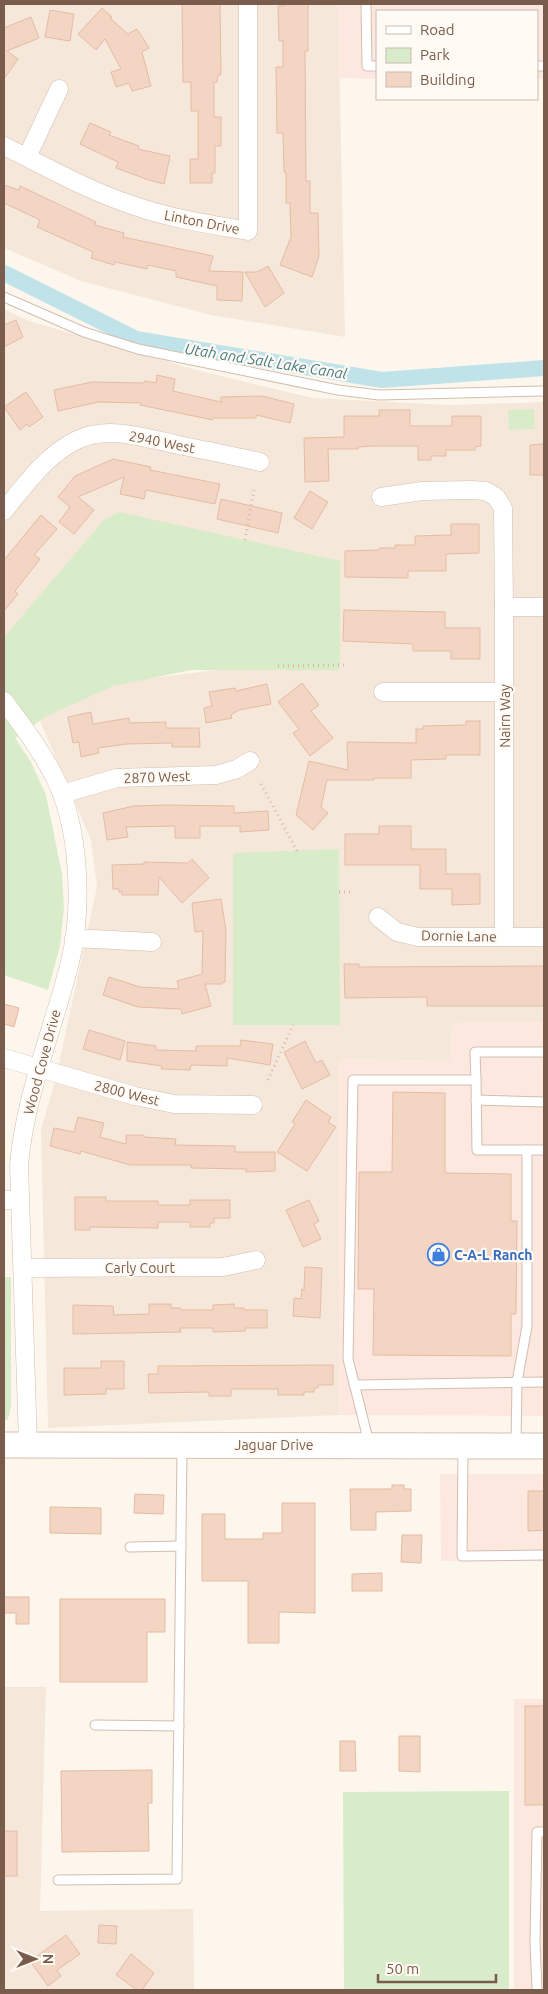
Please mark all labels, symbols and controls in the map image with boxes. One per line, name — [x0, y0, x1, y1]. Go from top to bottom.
legend — [376, 10, 538, 100]
text: Road — [420, 21, 455, 38]
text: Park — [420, 46, 450, 63]
text: Building — [420, 71, 475, 88]
street label: Linton Drive — [163, 207, 241, 237]
water label: Utah and Salt Lake Canal — [184, 340, 349, 382]
street label: 2940 West — [128, 428, 197, 456]
street label: Nairn Way — [497, 684, 513, 748]
street label: 2870 West — [123, 768, 191, 786]
street label: Dornie Lane — [421, 927, 497, 945]
street label: Wood Cove Drive — [20, 1008, 64, 1116]
street label: 2800 West — [93, 1077, 162, 1109]
shop icon: C-A-L Ranch — [426, 1243, 450, 1267]
place label: C-A-L Ranch — [454, 1247, 533, 1263]
street label: Carly Court — [105, 1260, 176, 1276]
street label: Jaguar Drive — [235, 1437, 313, 1453]
north arrow — [10, 1934, 60, 1984]
scale bar — [378, 1952, 496, 1984]
text: N — [40, 1954, 56, 1964]
text: 50 m — [386, 1960, 419, 1977]

